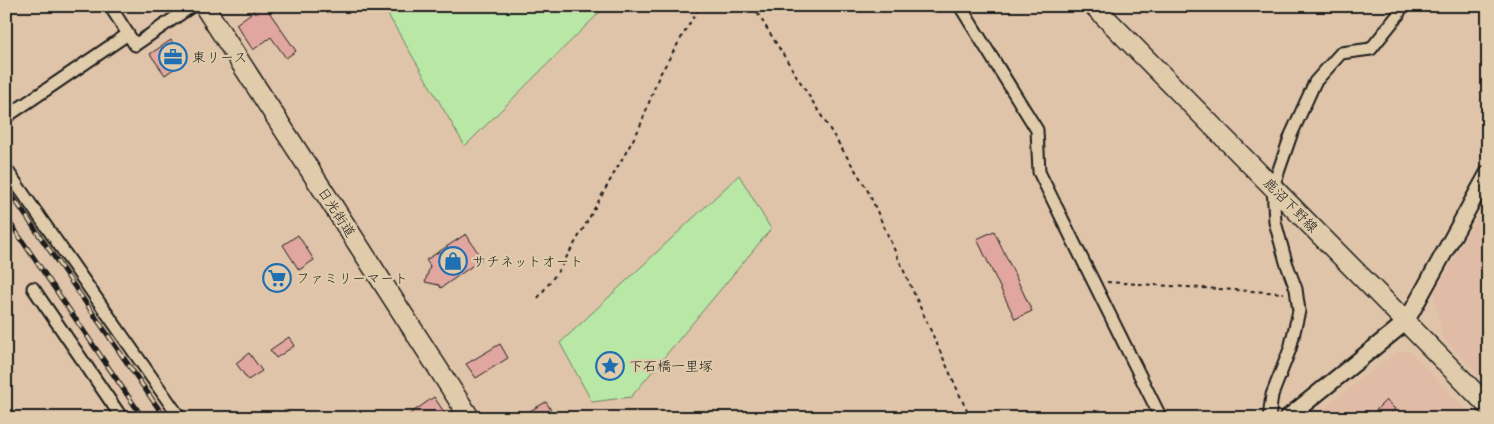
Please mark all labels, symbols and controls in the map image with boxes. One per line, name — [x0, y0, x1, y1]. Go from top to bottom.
office icon: 東リース — [158, 42, 188, 72]
place label: 東リース — [192, 47, 247, 66]
street label: 鹿沼下野線 — [1260, 173, 1323, 236]
street label: 日光街道 — [314, 183, 361, 240]
shop icon: サチネットオート — [438, 246, 468, 276]
place label: サチネットオート — [472, 251, 583, 270]
supermarket icon: ファミリーマート — [262, 263, 292, 293]
place label: ファミリーマート — [296, 268, 408, 287]
place icon: 下石橋一里塚 — [595, 351, 625, 381]
place label: 下石橋一里塚 — [629, 356, 713, 375]

